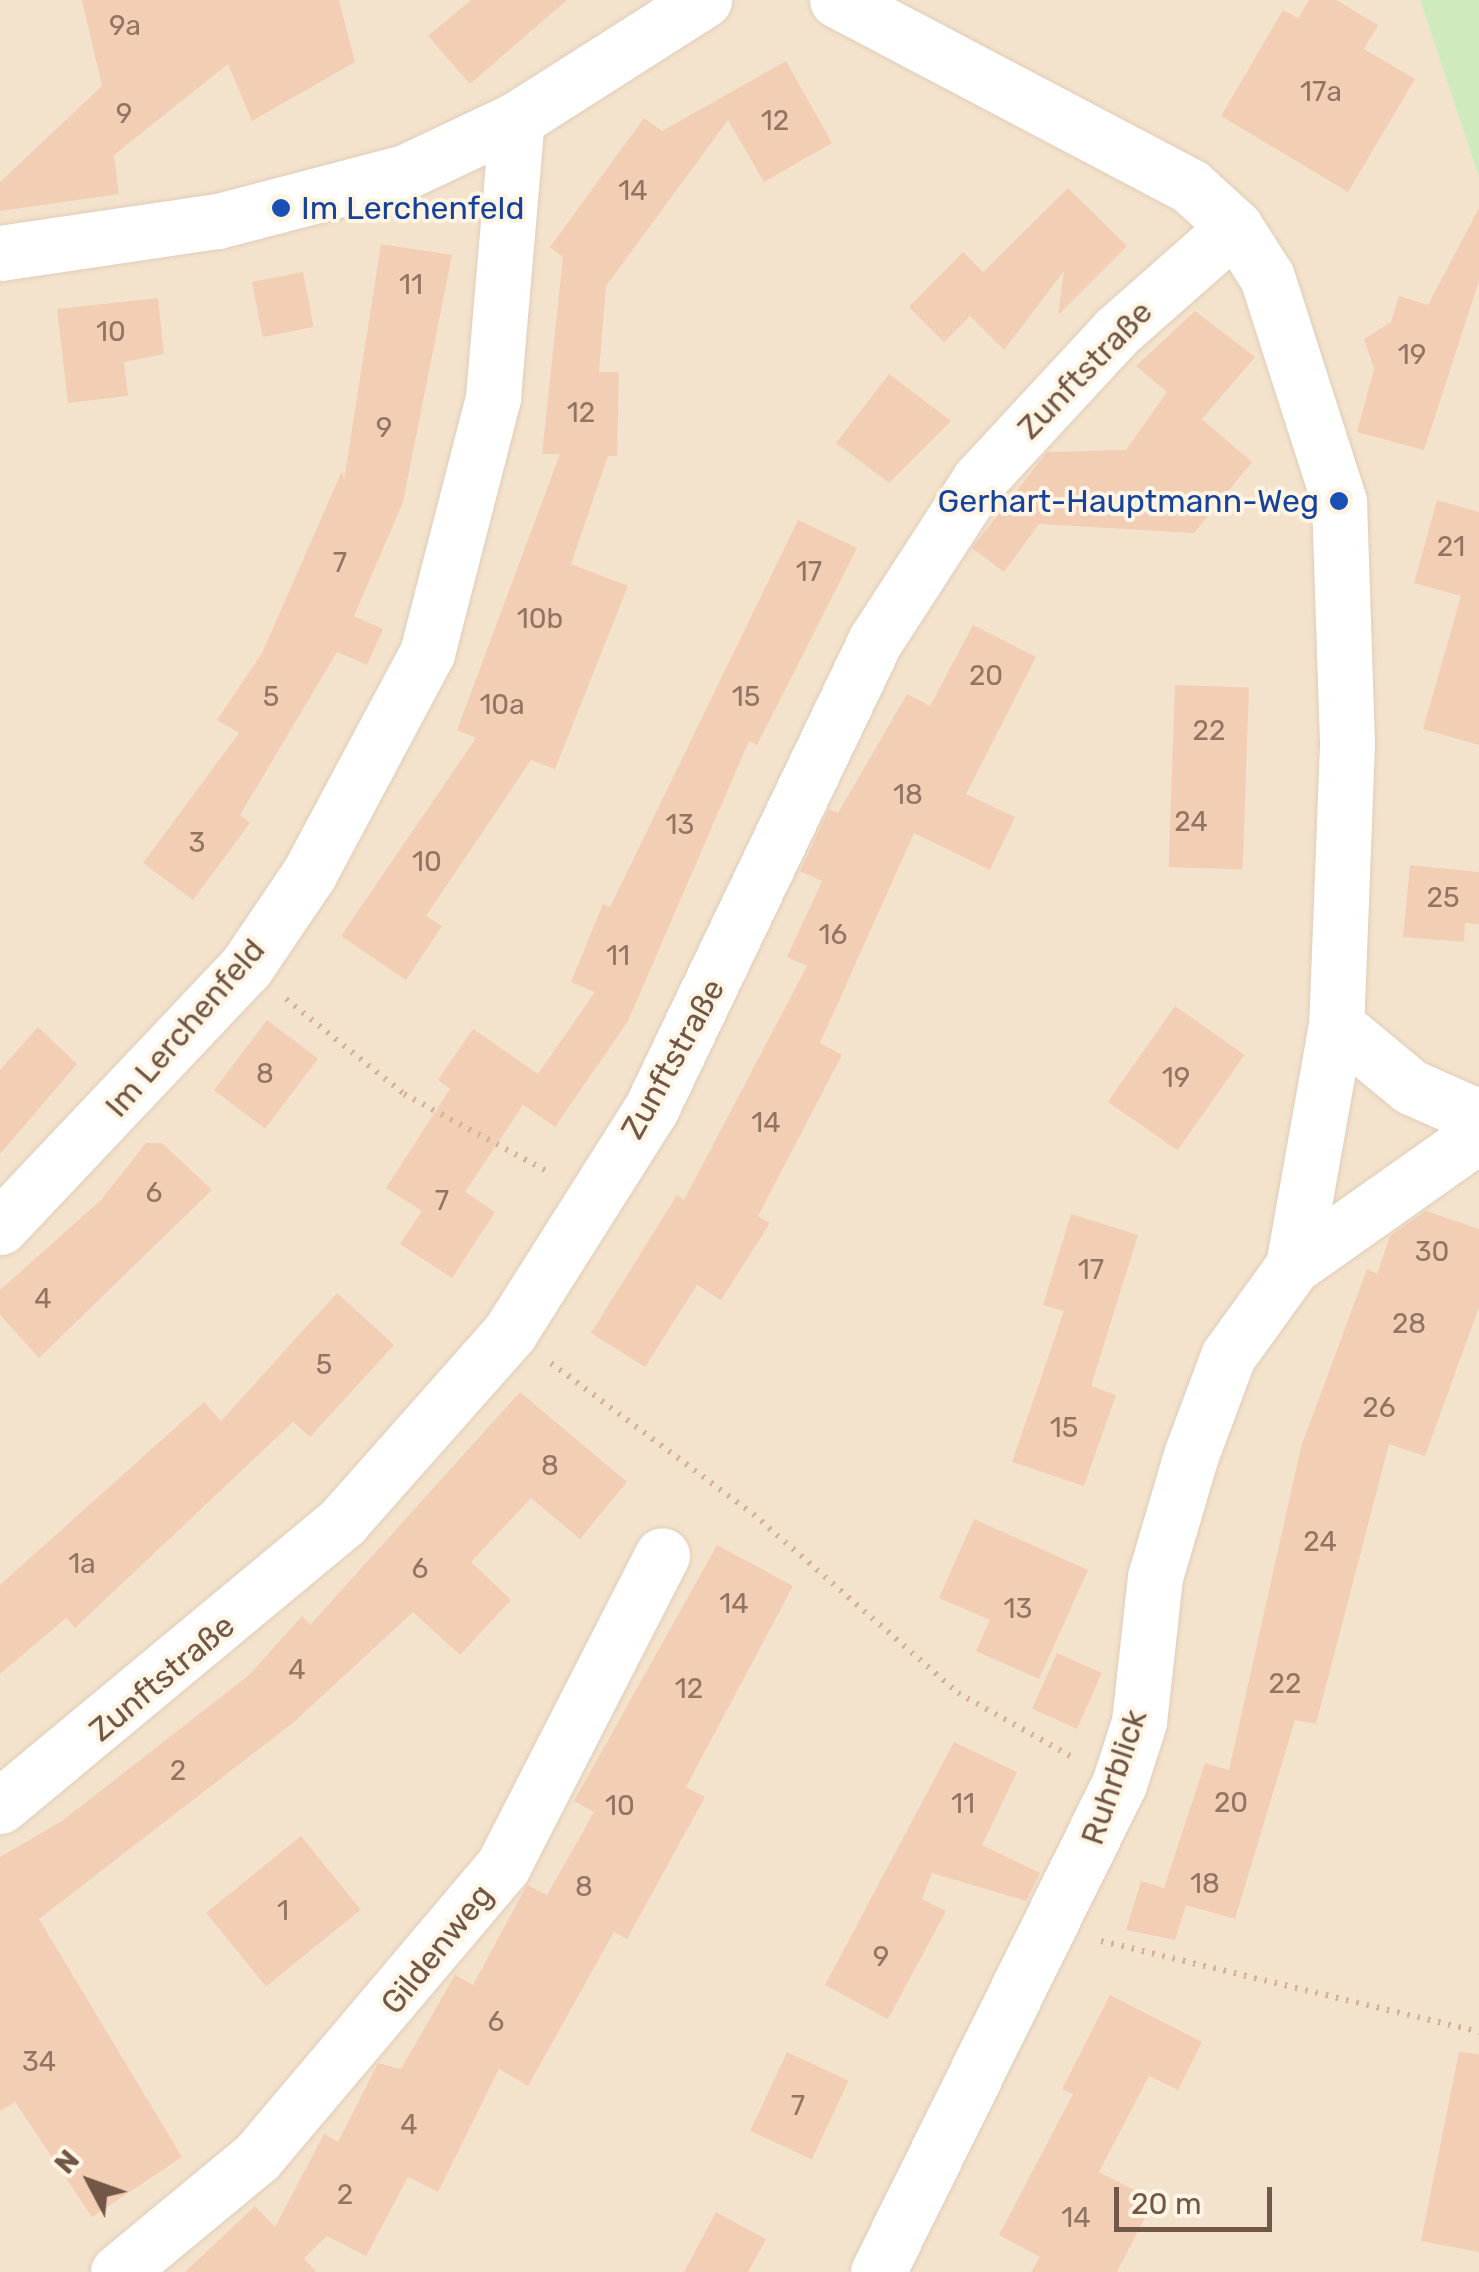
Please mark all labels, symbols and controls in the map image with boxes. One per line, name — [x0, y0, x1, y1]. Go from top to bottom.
house number: 9a — [109, 9, 141, 43]
house number: 17a — [1300, 75, 1342, 109]
house number: 9 — [116, 97, 132, 131]
house number: 12 — [761, 104, 789, 138]
house number: 14 — [618, 174, 648, 208]
place label: Im Lerchenfeld — [301, 189, 524, 227]
marker: Im Lerchenfeld — [270, 197, 292, 219]
house number: 11 — [399, 268, 423, 302]
street label: Zunftstraße — [1010, 293, 1160, 447]
house number: 10 — [96, 315, 126, 349]
house number: 19 — [1398, 338, 1426, 372]
house number: 12 — [567, 396, 595, 430]
house number: 9 — [376, 411, 392, 445]
place label: Gerhart-Hauptmann-Weg — [937, 482, 1319, 520]
marker: Gerhart-Hauptmann-Weg — [1328, 490, 1350, 512]
house number: 21 — [1437, 530, 1465, 564]
house number: 7 — [333, 546, 347, 580]
house number: 17 — [796, 555, 822, 589]
house number: 10b — [517, 602, 563, 636]
house number: 20 — [969, 659, 1003, 693]
house number: 5 — [263, 680, 279, 714]
house number: 15 — [732, 680, 760, 714]
house number: 10a — [479, 688, 525, 722]
house number: 22 — [1193, 714, 1225, 748]
house number: 18 — [893, 778, 923, 812]
house number: 24 — [1174, 805, 1208, 839]
house number: 13 — [666, 808, 694, 842]
house number: 3 — [189, 826, 205, 860]
house number: 10 — [412, 845, 442, 879]
house number: 25 — [1426, 881, 1460, 915]
house number: 16 — [819, 918, 847, 952]
street label: Im Lerchenfeld — [97, 931, 273, 1125]
house number: 11 — [606, 939, 630, 973]
street label: Zunftstraße — [613, 972, 733, 1146]
house number: 8 — [256, 1057, 274, 1091]
house number: 19 — [1162, 1061, 1190, 1095]
house number: 14 — [751, 1106, 781, 1140]
house number: 6 — [146, 1176, 162, 1210]
house number: 7 — [435, 1184, 449, 1218]
house number: 30 — [1415, 1235, 1449, 1269]
house number: 17 — [1078, 1253, 1104, 1287]
house number: 4 — [34, 1282, 52, 1316]
house number: 28 — [1392, 1307, 1426, 1341]
house number: 5 — [316, 1348, 332, 1382]
house number: 26 — [1362, 1391, 1396, 1425]
house number: 15 — [1050, 1411, 1078, 1445]
house number: 8 — [541, 1449, 559, 1483]
house number: 24 — [1303, 1525, 1337, 1559]
house number: 1a — [68, 1547, 96, 1581]
house number: 6 — [412, 1552, 428, 1586]
house number: 14 — [719, 1587, 749, 1621]
house number: 13 — [1004, 1592, 1032, 1626]
street label: Zunftstraße — [82, 1606, 242, 1750]
house number: 4 — [288, 1653, 306, 1687]
house number: 22 — [1269, 1667, 1301, 1701]
house number: 12 — [675, 1672, 703, 1706]
street label: Ruhrblick — [1073, 1704, 1155, 1850]
house number: 2 — [170, 1754, 186, 1788]
house number: 20 — [1214, 1786, 1248, 1820]
house number: 11 — [951, 1787, 975, 1821]
house number: 10 — [605, 1789, 635, 1823]
house number: 18 — [1190, 1867, 1220, 1901]
house number: 8 — [575, 1870, 593, 1904]
street label: Gildenweg — [373, 1876, 501, 2022]
house number: 1 — [277, 1894, 289, 1928]
house number: 9 — [873, 1940, 889, 1974]
house number: 6 — [488, 2005, 504, 2039]
house number: 34 — [22, 2045, 56, 2079]
house number: 7 — [791, 2089, 805, 2123]
house number: 4 — [400, 2108, 418, 2142]
north arrow — [40, 2132, 140, 2232]
text: N — [48, 2144, 86, 2180]
scale bar — [1119, 2167, 1276, 2229]
house number: 2 — [337, 2178, 353, 2212]
text: 20 m — [1131, 2186, 1202, 2222]
house number: 14 — [1061, 2201, 1091, 2235]

